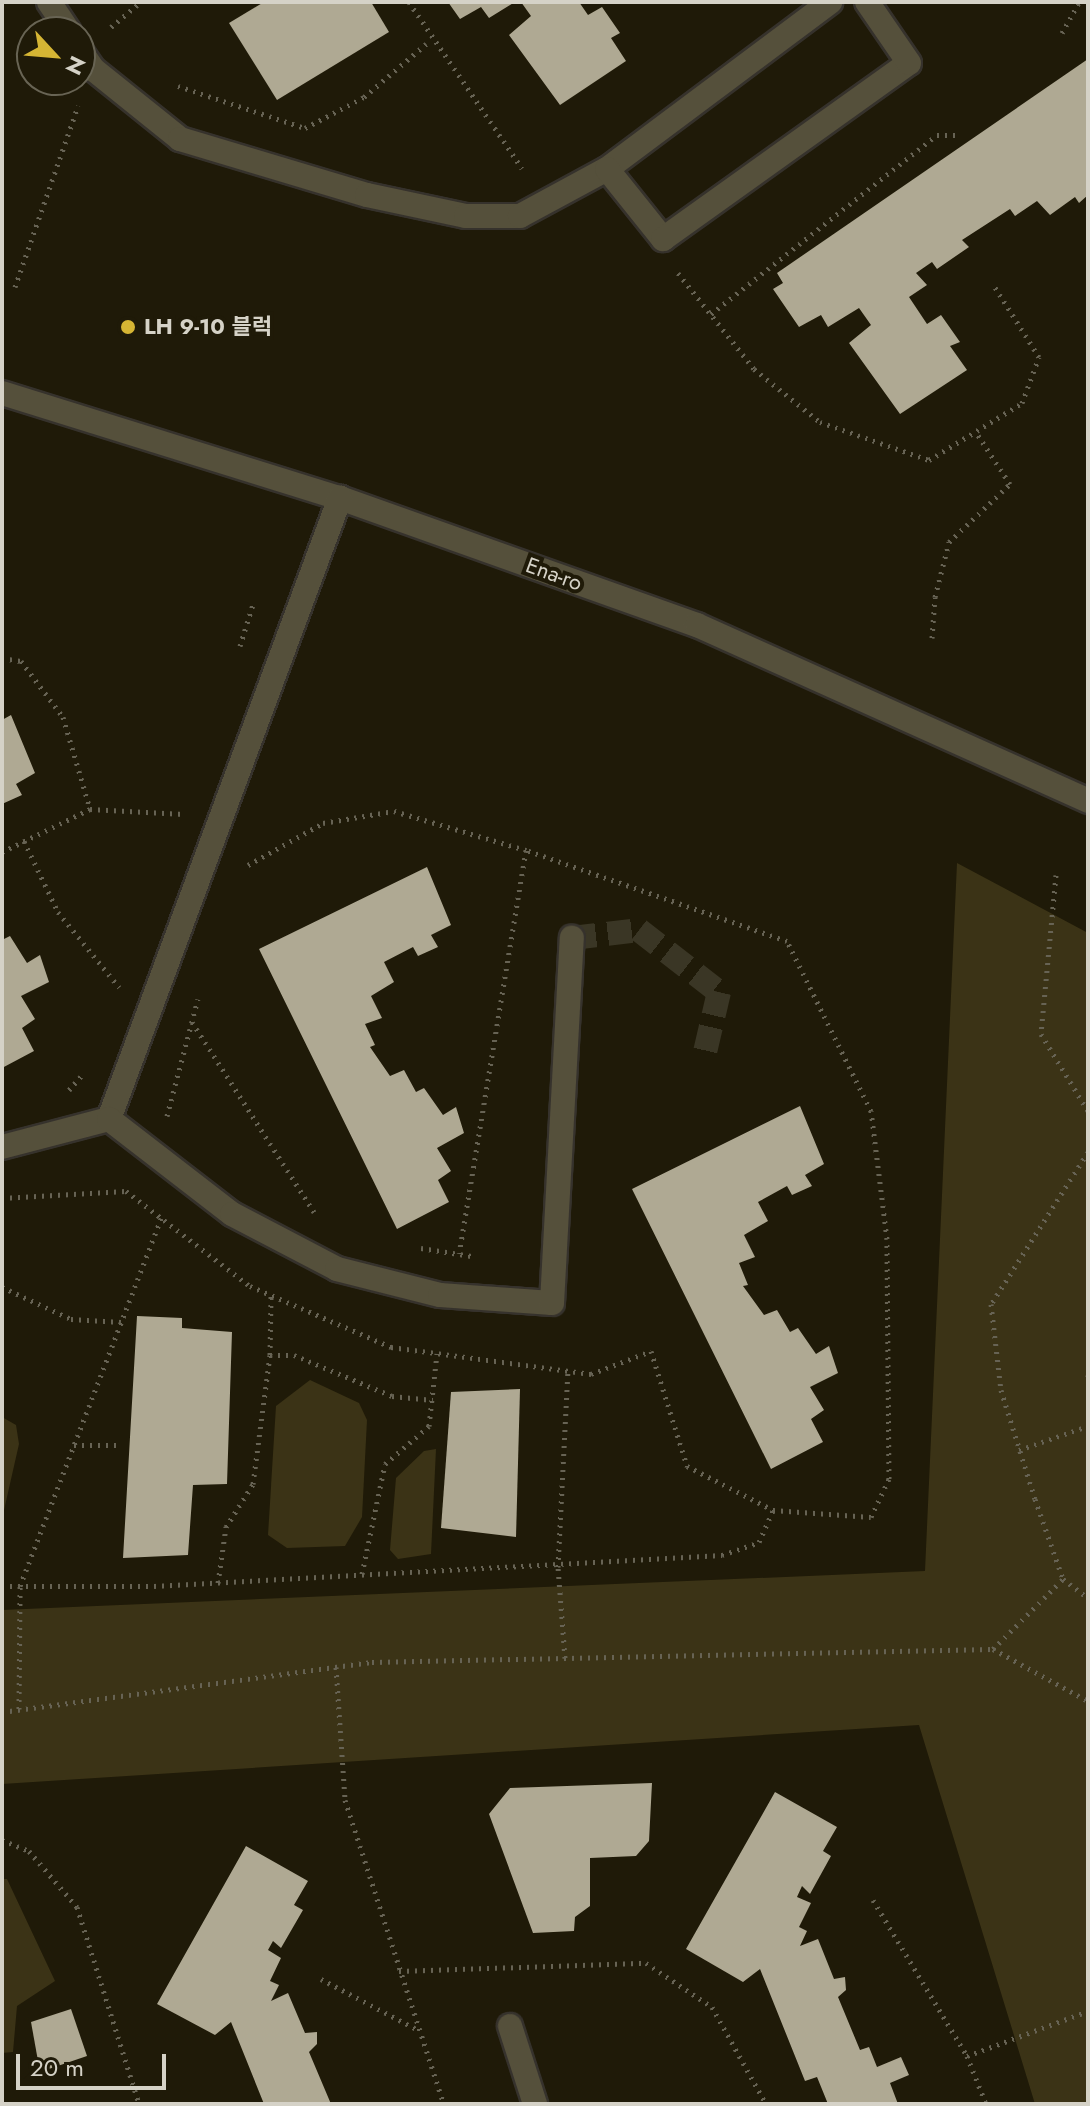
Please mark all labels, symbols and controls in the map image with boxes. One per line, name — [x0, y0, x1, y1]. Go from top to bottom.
north arrow — [16, 16, 96, 96]
text: N — [58, 51, 94, 81]
place label: LH 9-10 블럭 — [144, 314, 272, 340]
marker: LH 9-10 블럭 — [119, 318, 137, 336]
street label: Ena-ro — [522, 552, 586, 596]
scale bar — [20, 2038, 170, 2088]
text: 20 m — [30, 2050, 84, 2085]

